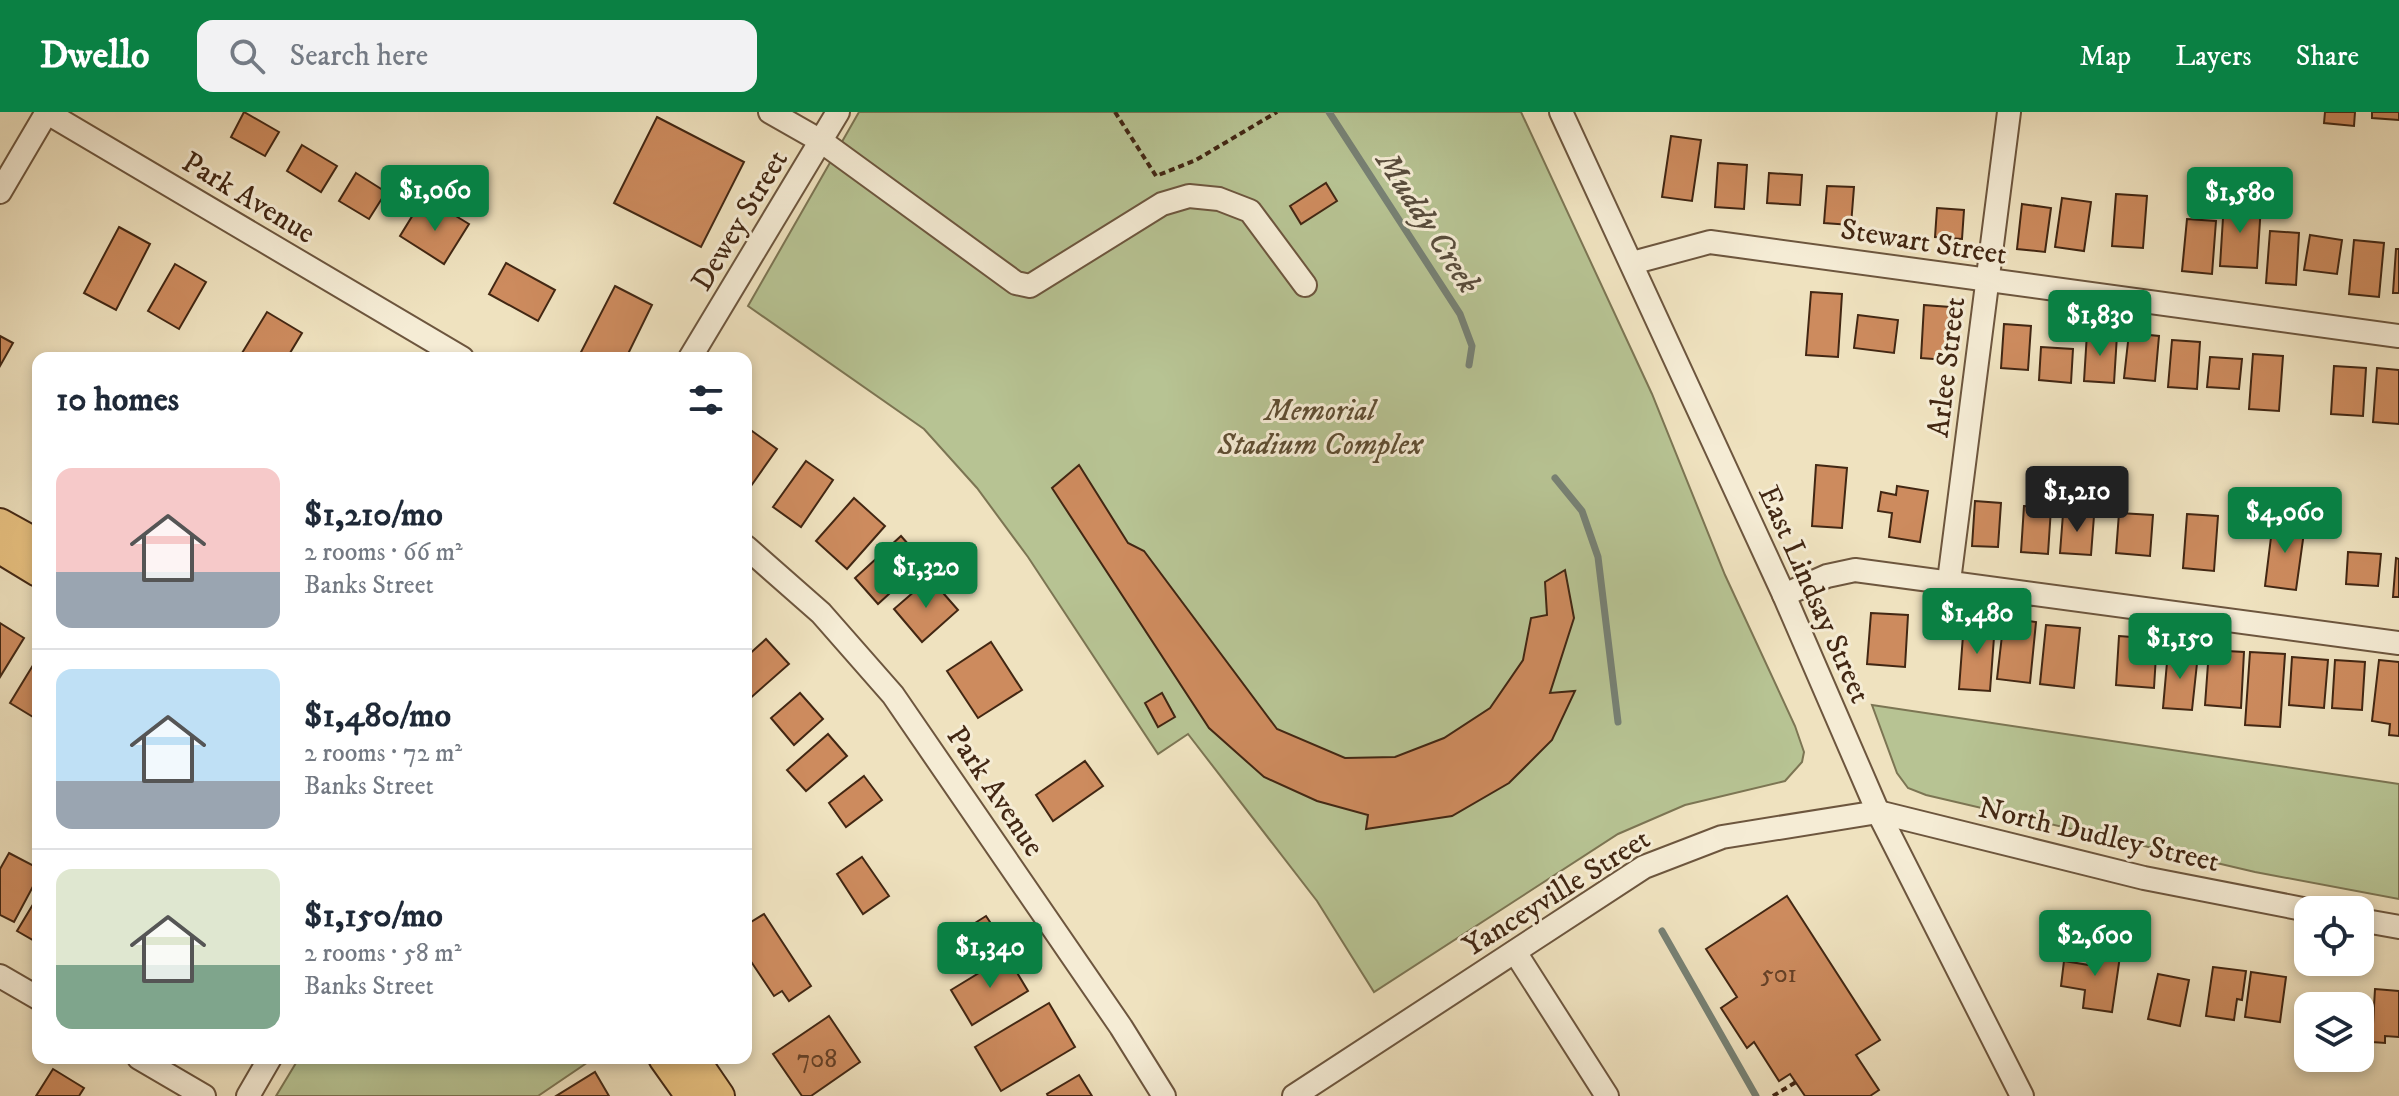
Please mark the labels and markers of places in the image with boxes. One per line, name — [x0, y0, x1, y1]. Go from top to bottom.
pin: $1,060 — [370, 165, 500, 233]
pin: $1,580 — [2175, 167, 2305, 235]
pin: $1,830 — [2035, 290, 2165, 358]
pin: $1,210 — [2012, 466, 2142, 534]
pin: $4,060 — [2220, 487, 2350, 555]
pin: $1,320 — [861, 542, 991, 610]
pin: $1,480 — [1912, 588, 2042, 656]
pin: $1,150 — [2115, 613, 2245, 681]
pin: $2,600 — [2030, 910, 2160, 978]
pin: $1,340 — [925, 922, 1055, 990]

